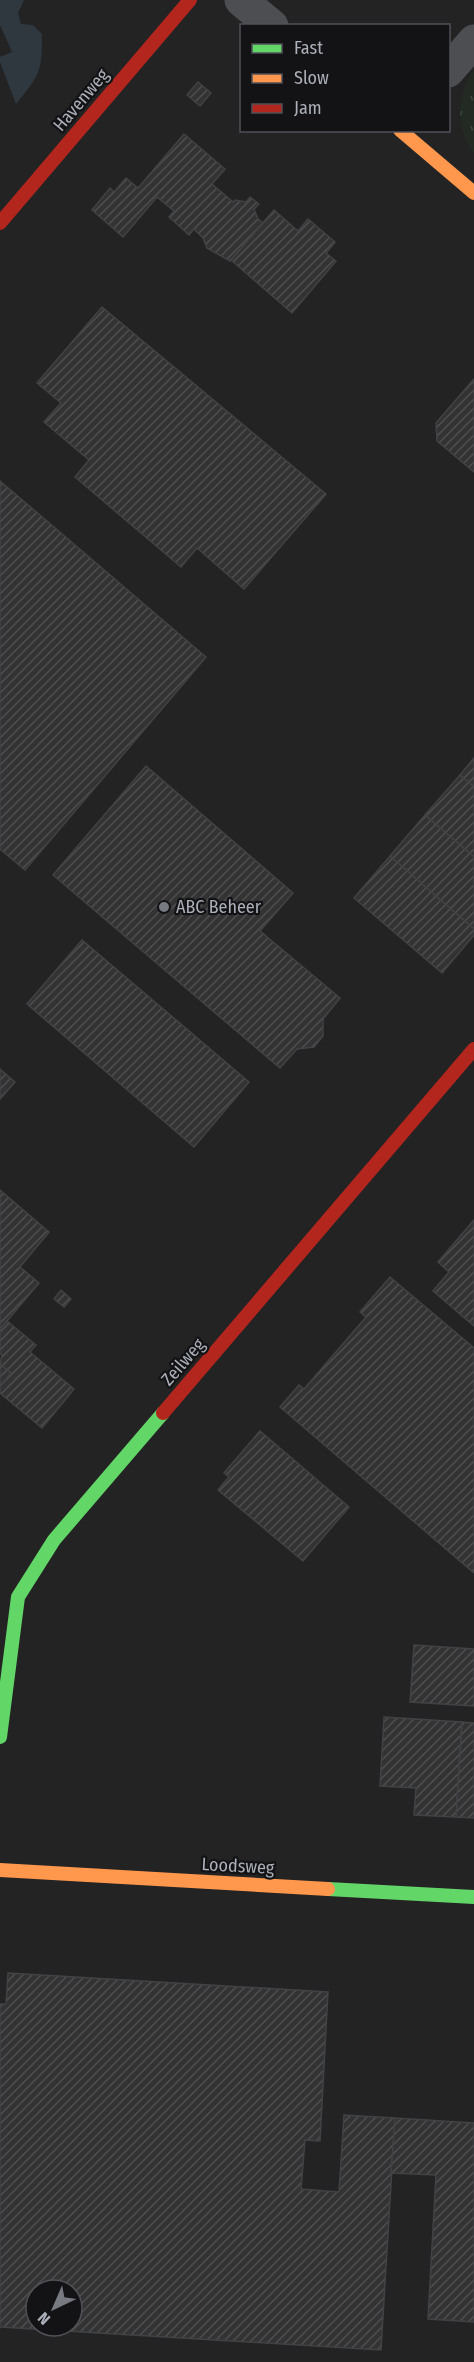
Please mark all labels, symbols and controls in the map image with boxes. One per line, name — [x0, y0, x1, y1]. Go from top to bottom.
legend — [240, 24, 450, 132]
text: Fast — [294, 37, 323, 59]
street label: Havenweg — [48, 64, 114, 136]
text: Slow — [294, 67, 329, 89]
text: Jam — [294, 97, 322, 119]
place label: ABC Beheer — [176, 896, 262, 918]
marker: ABC Beheer — [157, 900, 171, 914]
street label: Zeilweg — [157, 1333, 210, 1390]
street label: Loodsweg — [201, 1853, 275, 1879]
north arrow — [24, 2278, 84, 2338]
text: N — [34, 2308, 54, 2329]

